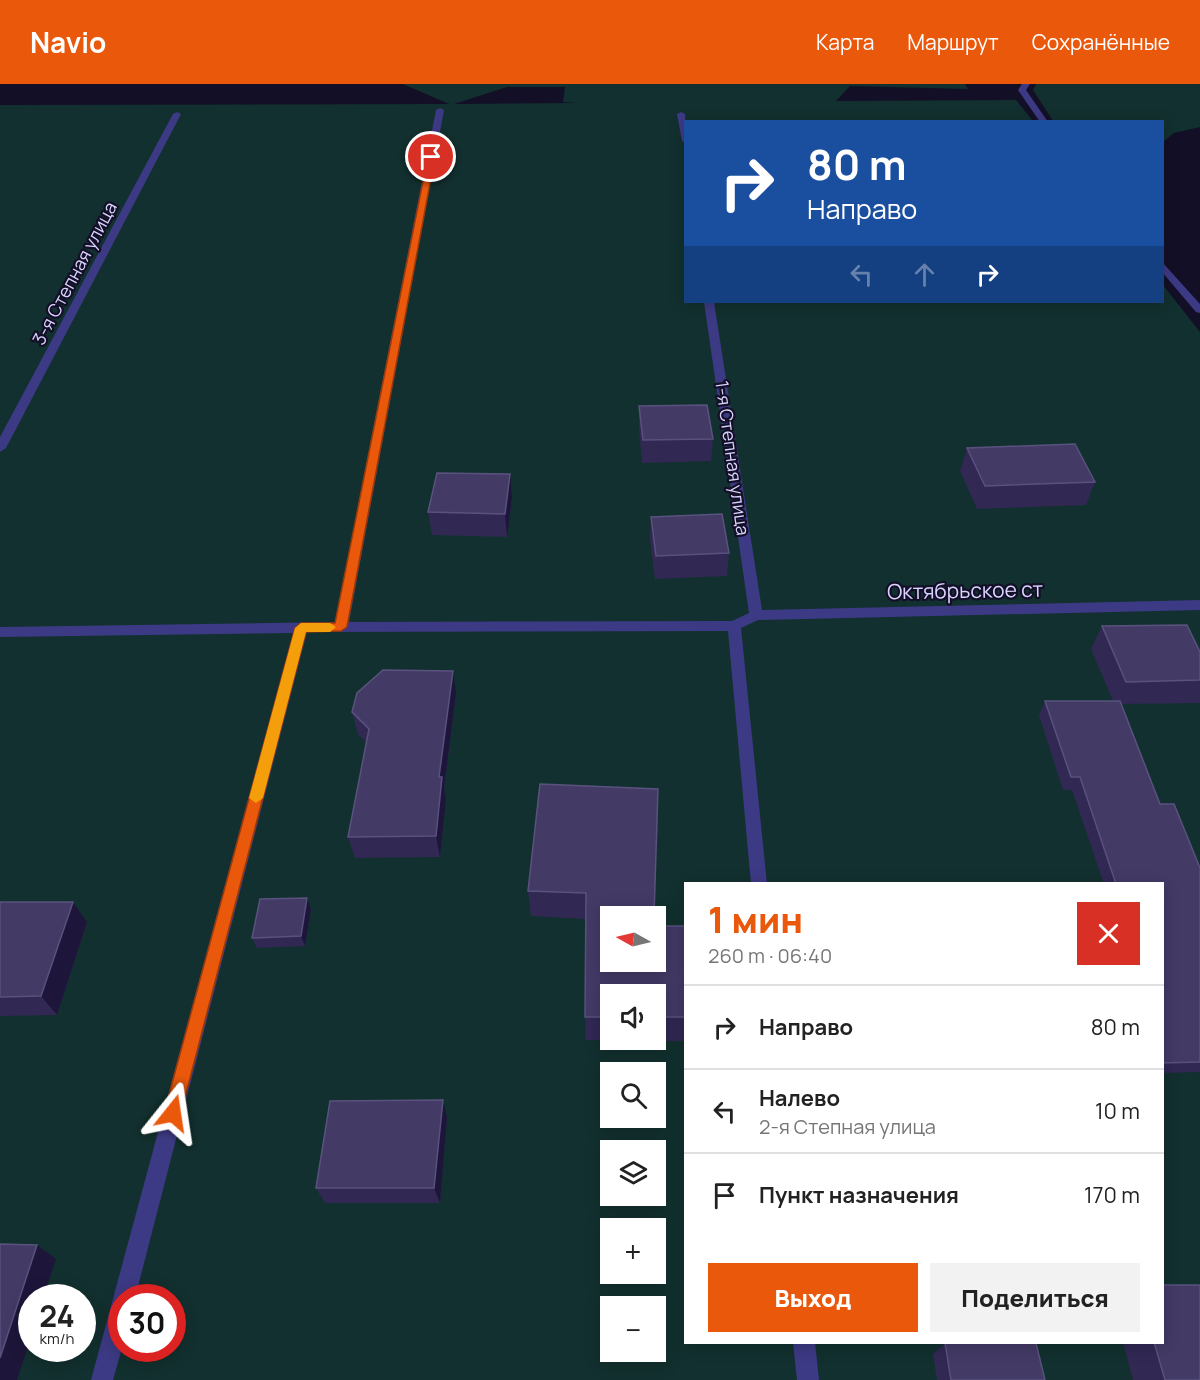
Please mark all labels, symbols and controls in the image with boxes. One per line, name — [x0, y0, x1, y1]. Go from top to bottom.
text: Navio — [30, 23, 106, 61]
text: Карта — [816, 28, 874, 56]
text: Маршрут — [907, 28, 999, 56]
text: Сохранённые — [1032, 28, 1170, 56]
pin — [405, 131, 456, 182]
text: 80 m — [807, 135, 907, 193]
icon: arrive — [414, 140, 447, 173]
icon: right — [708, 144, 786, 222]
text: Направо — [807, 190, 917, 227]
street label: 3-я Степная улица — [26, 197, 122, 349]
icon: left — [845, 258, 878, 291]
icon: ahead — [908, 258, 941, 291]
icon: right — [971, 258, 1004, 291]
street label: 1-я Степная улица — [710, 379, 756, 537]
street label: Октябрьское ст — [887, 575, 1044, 605]
text: 1 мин — [708, 895, 803, 944]
button: close — [1077, 902, 1140, 965]
north arrow — [600, 906, 666, 972]
map controls — [600, 906, 666, 1362]
text: 260 m · 06:40 — [708, 942, 832, 969]
button: sound — [600, 984, 666, 1050]
icon: right — [708, 1011, 741, 1044]
text: Направо — [759, 1012, 853, 1042]
text: 80 m — [1091, 1012, 1140, 1042]
button: search — [600, 1062, 666, 1128]
position arrow — [141, 1081, 205, 1145]
text: Налево — [759, 1083, 840, 1113]
icon: left — [708, 1095, 741, 1128]
text: 10 m — [1095, 1096, 1140, 1126]
text: 2-я Степная улица — [759, 1113, 936, 1140]
button: layers — [600, 1140, 666, 1206]
icon: arrive — [708, 1179, 741, 1212]
text: Пункт назначения — [759, 1180, 959, 1210]
text: 170 m — [1084, 1180, 1140, 1210]
button: + — [600, 1218, 666, 1284]
button: Выход — [708, 1263, 918, 1332]
button: Поделиться — [930, 1263, 1140, 1332]
speed limit sign: 30 — [108, 1284, 186, 1362]
text: 24 — [39, 1295, 75, 1336]
button: − — [600, 1296, 666, 1362]
text: km/h — [40, 1328, 74, 1349]

